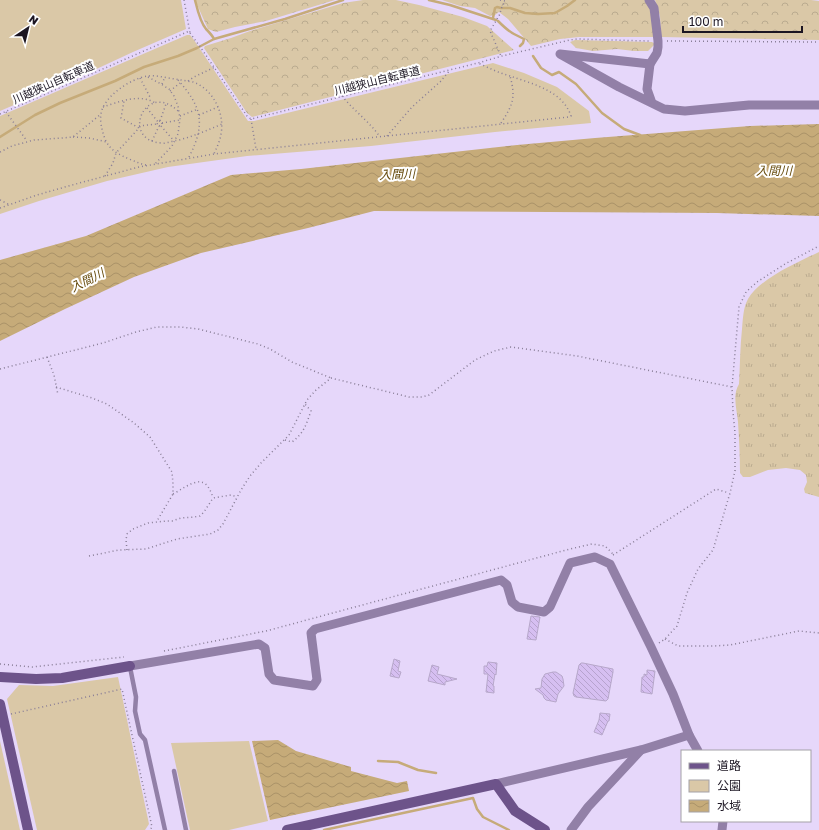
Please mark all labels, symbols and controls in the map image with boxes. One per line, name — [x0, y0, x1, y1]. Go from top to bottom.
north arrow — [8, 8, 48, 48]
scale bar — [683, 8, 802, 34]
text: N — [27, 12, 41, 27]
text: 100 m — [689, 14, 723, 29]
street label: 川越狭山自転車道 — [10, 58, 96, 106]
street label: 川越狭山自転車道 — [333, 63, 421, 97]
water label: 入間川 — [756, 163, 794, 178]
water label: 入間川 — [379, 166, 417, 182]
water label: 入間川 — [68, 264, 108, 295]
legend — [681, 750, 811, 822]
text: 道路 — [717, 758, 741, 773]
text: 公園 — [717, 778, 741, 793]
text: 水域 — [717, 798, 741, 813]

